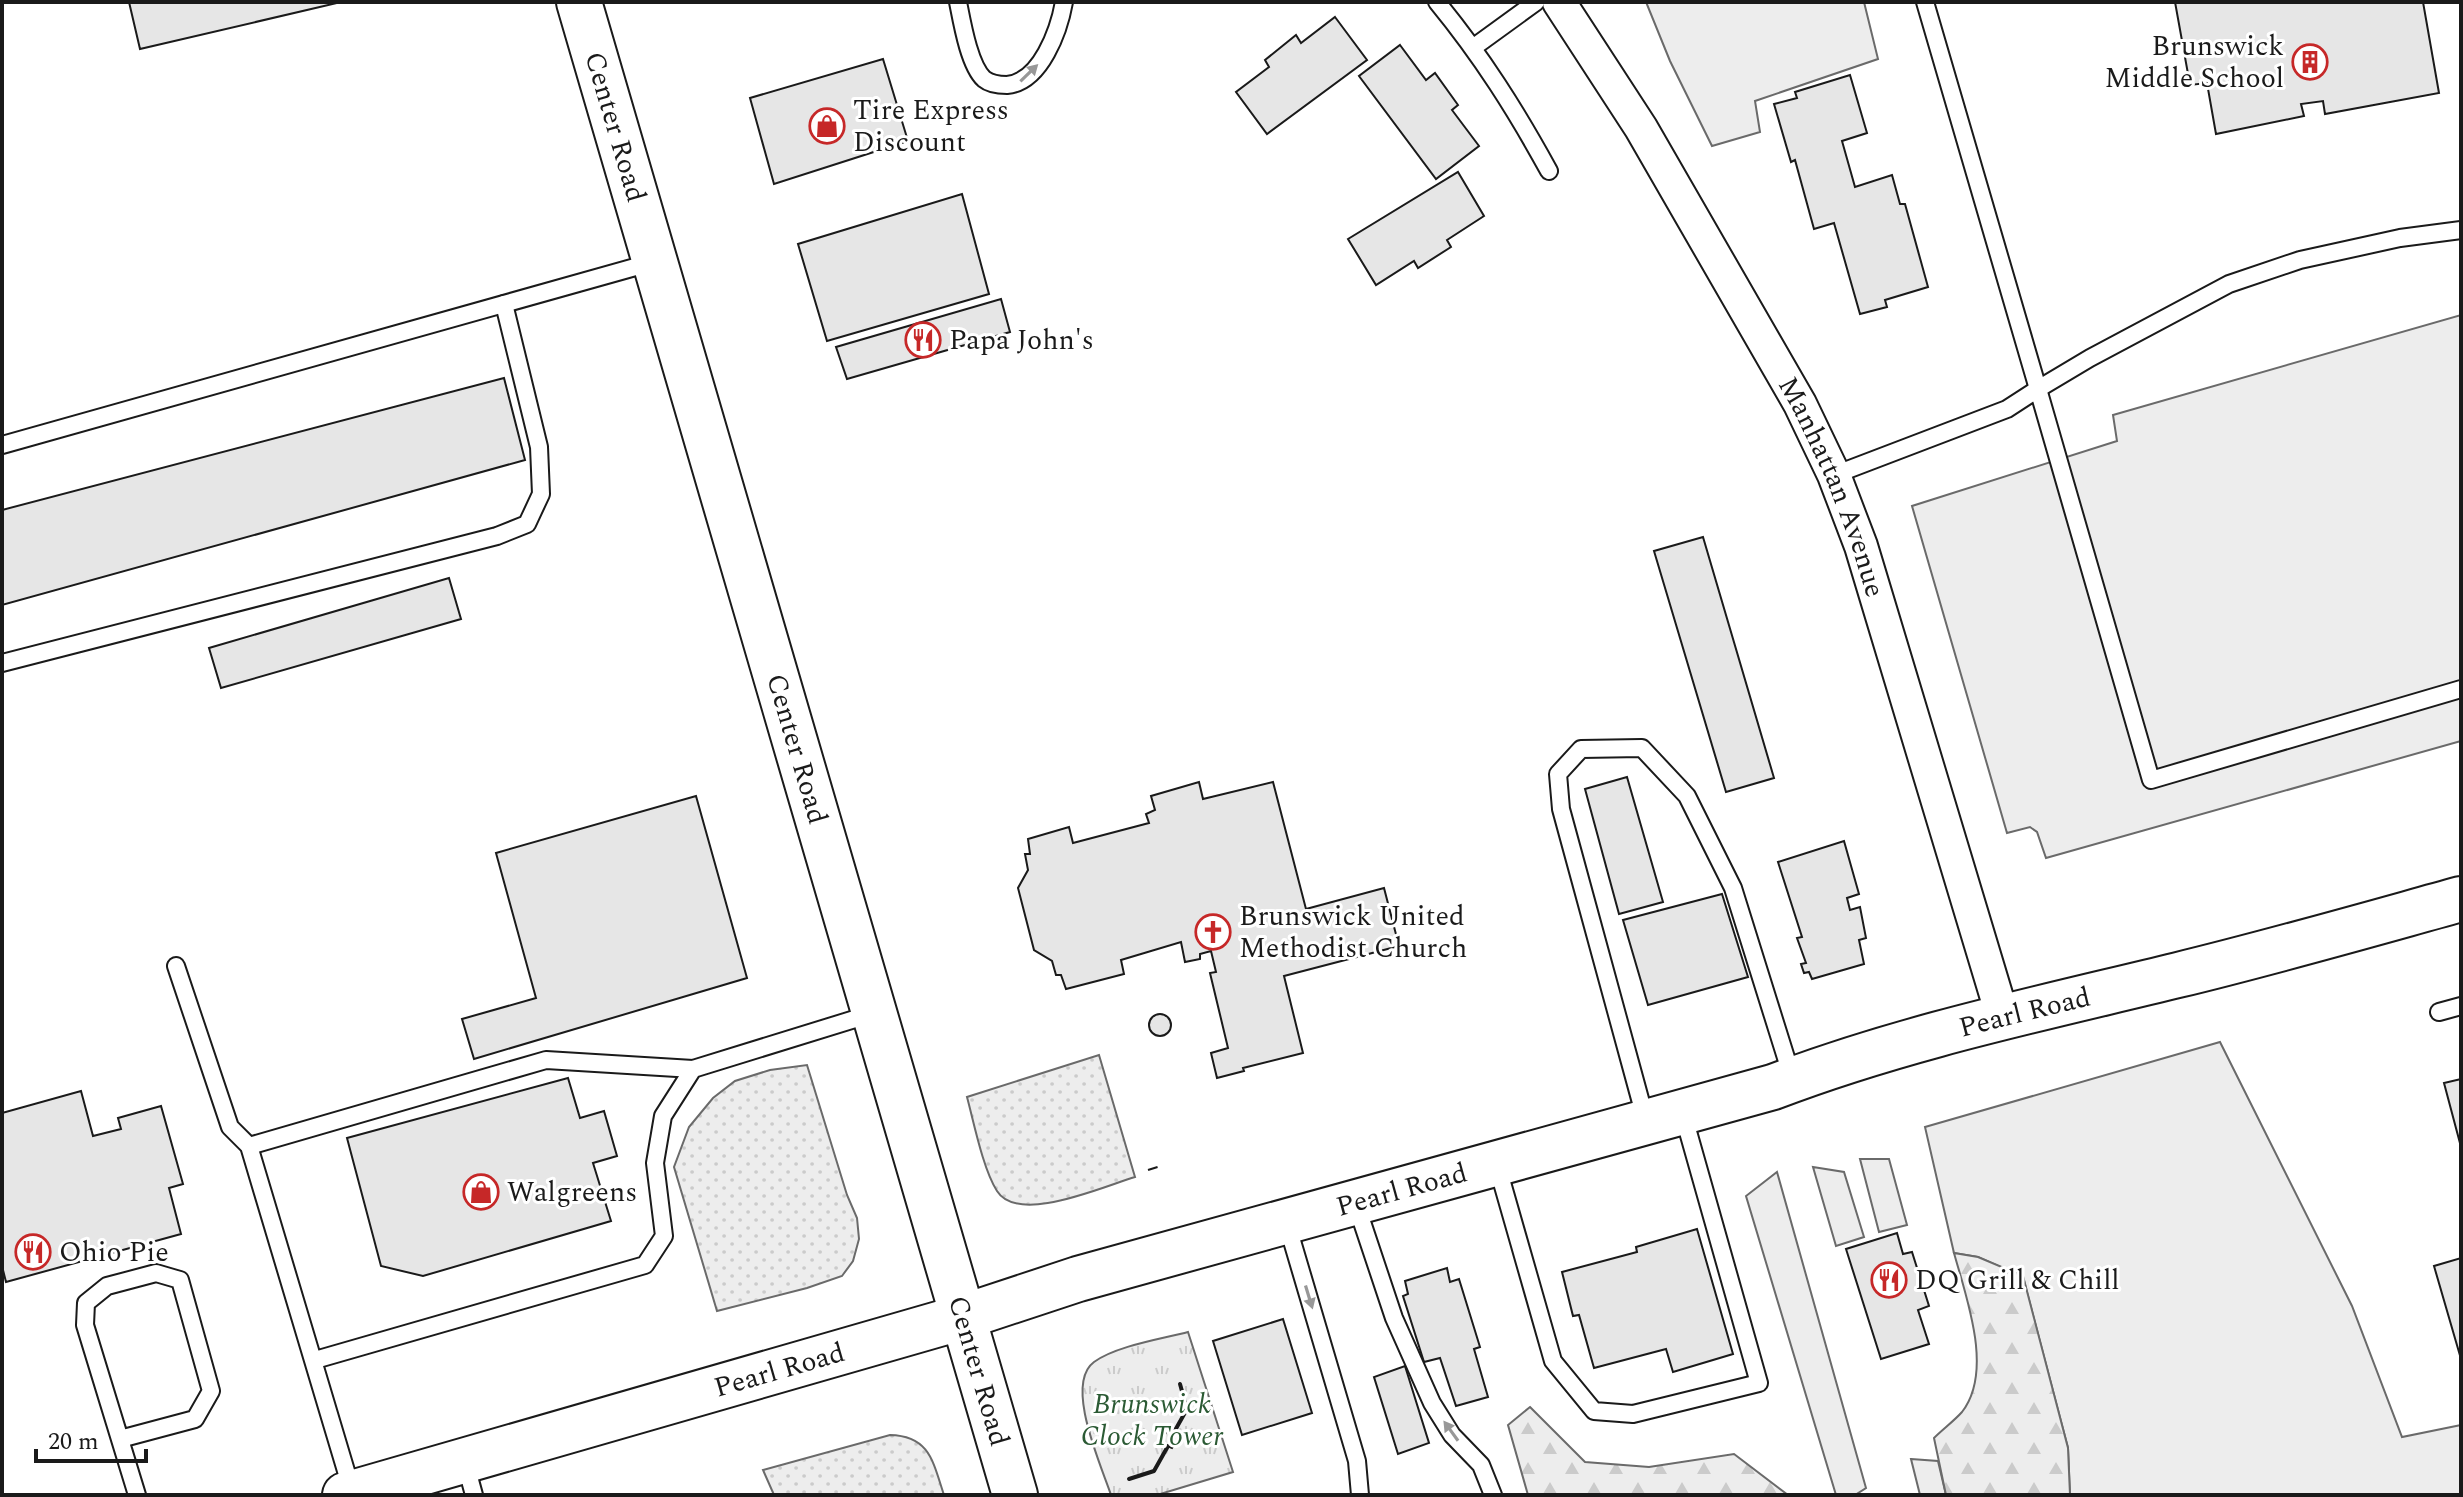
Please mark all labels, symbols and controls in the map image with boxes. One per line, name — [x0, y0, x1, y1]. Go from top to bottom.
place label: Brunswick Middle School — [2105, 25, 2284, 100]
building icon: Brunswick Middle School — [2291, 43, 2329, 81]
street label: Center Road — [573, 46, 658, 207]
one-way arrow — [1019, 64, 1038, 82]
place label: Tire Express Discount — [853, 89, 1009, 164]
shop icon: Tire Express Discount — [808, 107, 846, 145]
place label: Papa John's — [949, 319, 1094, 362]
restaurant icon: Papa John's — [904, 321, 942, 359]
street label: Manhattan Avenue — [1767, 368, 1897, 602]
street label: Center Road — [755, 668, 839, 829]
place label: Brunswick United Methodist Church — [1239, 895, 1467, 970]
church icon: Brunswick United Methodist Church — [1194, 913, 1232, 951]
street label: Pearl Road — [1954, 975, 2095, 1049]
street label: Pearl Road — [1331, 1151, 1472, 1228]
place label: Walgreens — [507, 1171, 637, 1214]
shop icon: Walgreens — [462, 1173, 500, 1211]
place label: Ohio Pie — [59, 1231, 169, 1274]
restaurant icon: Ohio Pie — [14, 1233, 52, 1271]
place label: DQ Grill & Chill — [1915, 1259, 2120, 1302]
restaurant icon: DQ Grill & Chill — [1870, 1261, 1908, 1299]
one-way arrow — [1303, 1285, 1316, 1309]
street label: Center Road — [936, 1290, 1021, 1451]
street label: Pearl Road — [709, 1331, 850, 1409]
park label: Brunswick Clock Tower — [1081, 1383, 1224, 1458]
scale bar — [36, 1413, 146, 1463]
one-way arrow — [1443, 1420, 1459, 1442]
text: 20 m — [48, 1424, 99, 1460]

